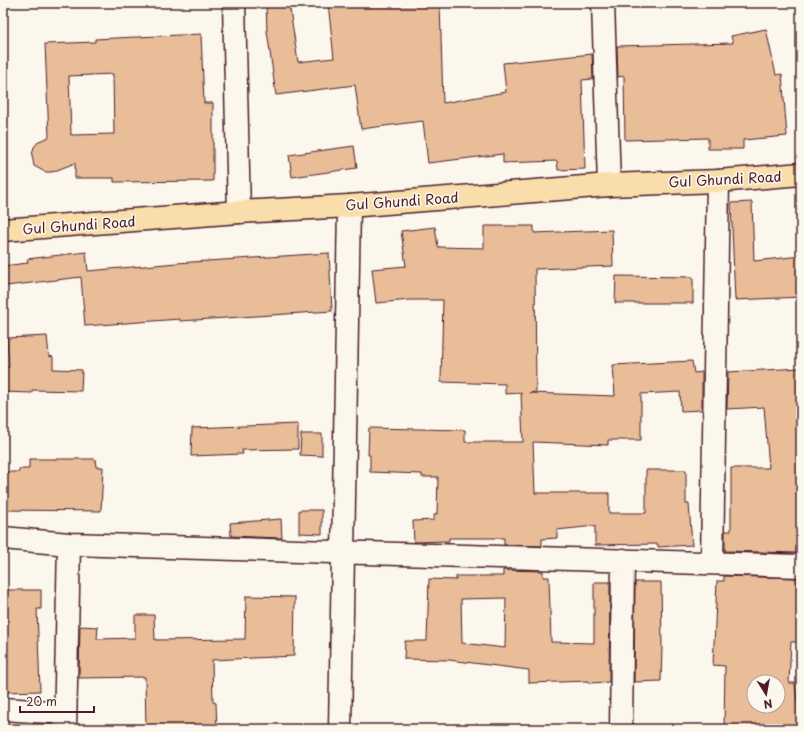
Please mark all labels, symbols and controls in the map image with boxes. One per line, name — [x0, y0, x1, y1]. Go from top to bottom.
street label: Gul Ghundi Road — [668, 166, 782, 192]
street label: Gul Ghundi Road — [345, 187, 459, 215]
street label: Gul Ghundi Road — [22, 211, 136, 239]
north arrow — [746, 674, 786, 714]
scale bar — [20, 688, 94, 714]
text: 20 m — [26, 692, 57, 710]
text: N — [762, 695, 774, 714]

